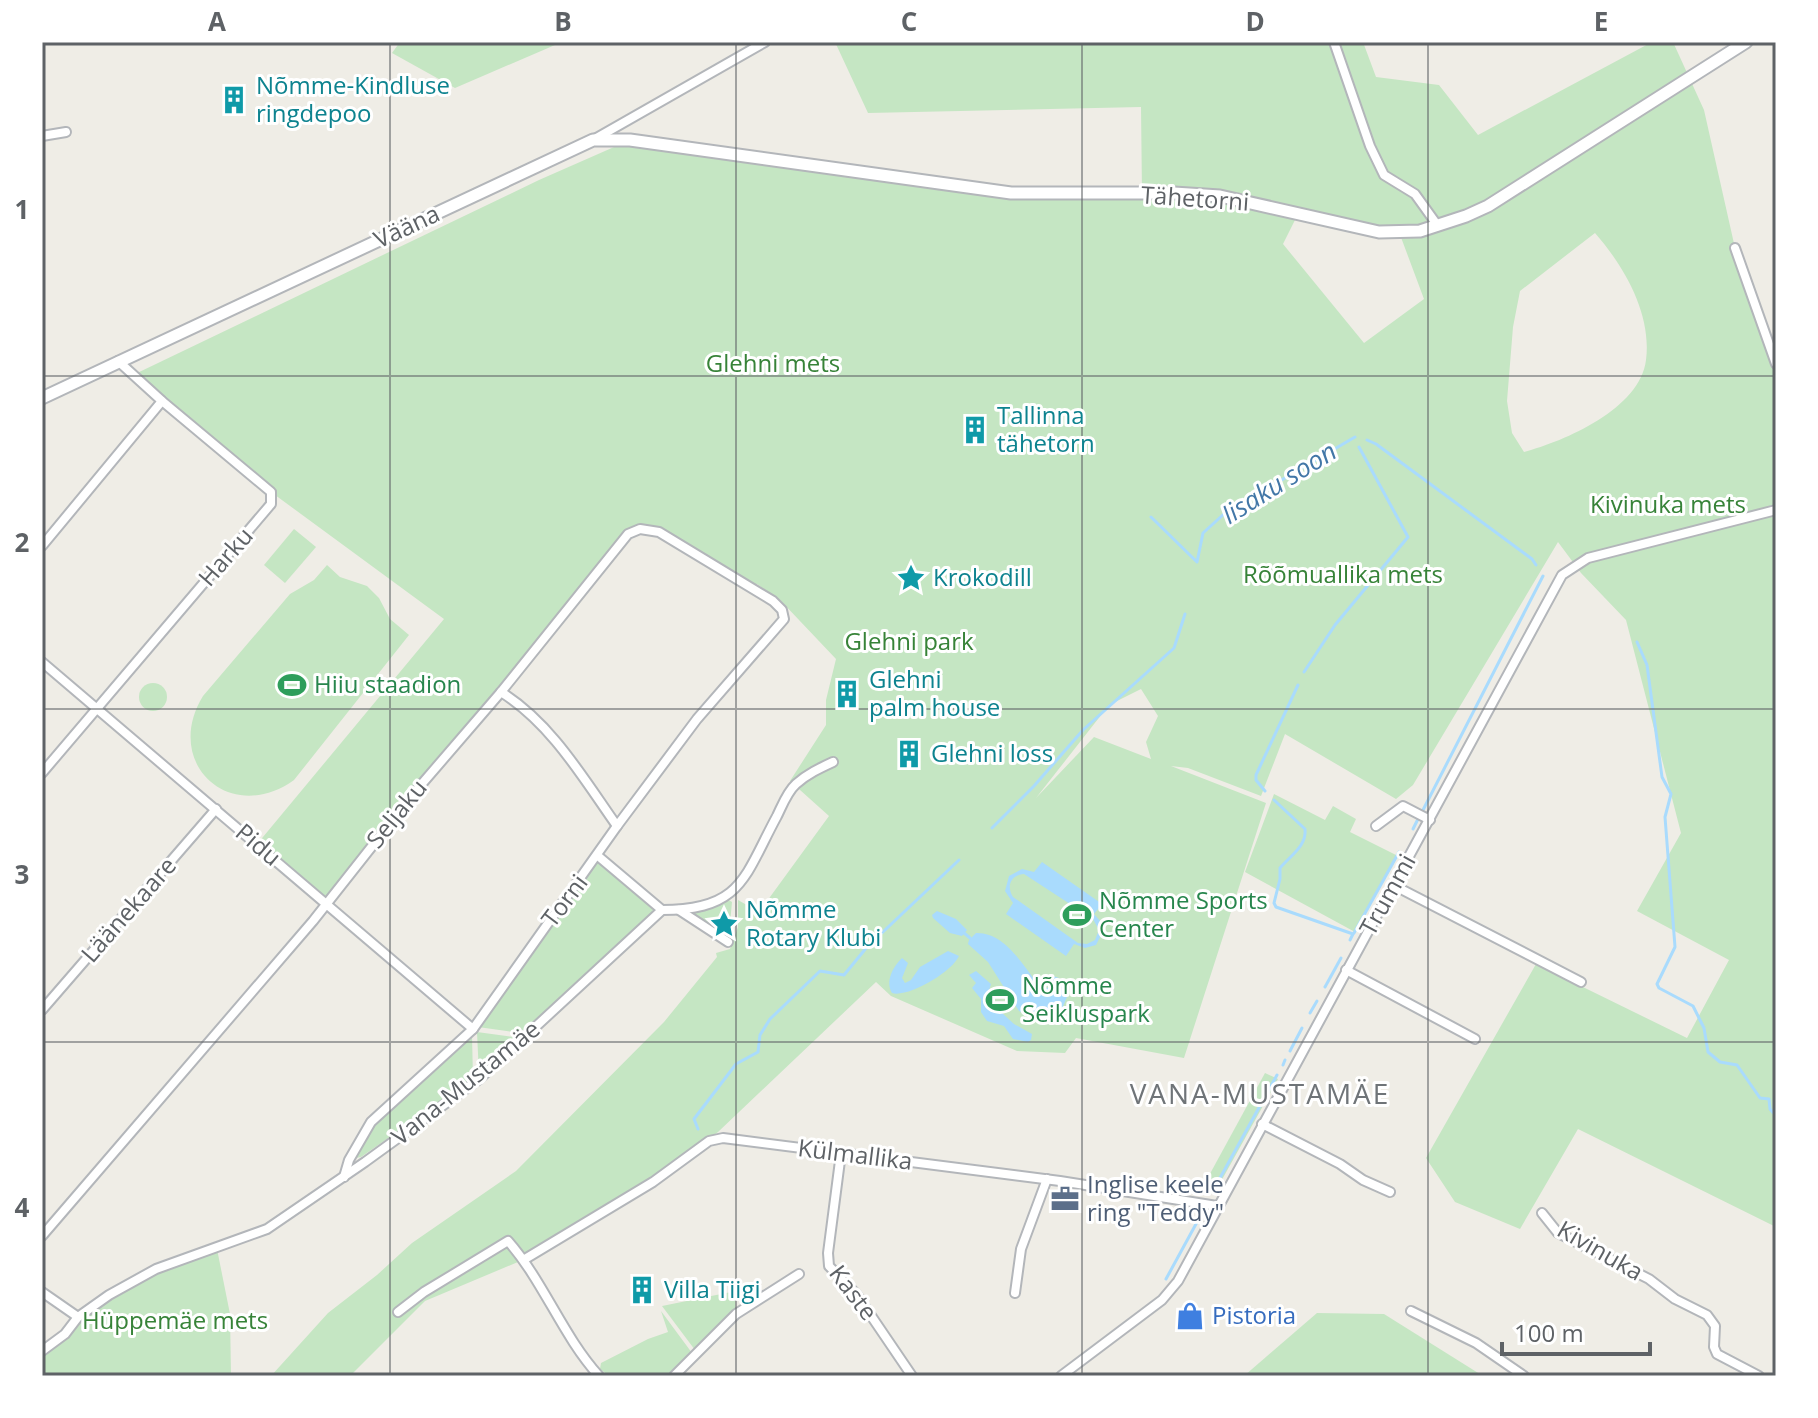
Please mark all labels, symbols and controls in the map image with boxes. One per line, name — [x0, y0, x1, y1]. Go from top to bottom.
text: A — [208, 3, 226, 39]
text: B — [554, 3, 572, 39]
text: C — [901, 3, 917, 39]
text: D — [1245, 3, 1265, 39]
text: E — [1594, 3, 1608, 39]
place label: Nõmme-Kindluse ringdepoo — [256, 68, 450, 129]
building icon: Nõmme-Kindluse ringdepoo — [219, 85, 249, 115]
street label: Tähetorni — [1140, 177, 1250, 218]
text: 1 — [15, 191, 29, 227]
street label: Vääna — [368, 196, 445, 255]
park label: Glehni mets — [706, 346, 840, 379]
place label: Tallinna tähetorn — [997, 398, 1095, 459]
building icon: Tallinna tähetorn — [960, 415, 990, 445]
water label: Iisaku soon — [1214, 433, 1343, 532]
park label: Kivinuka mets — [1590, 487, 1746, 520]
street label: Harku — [190, 519, 260, 593]
text: 2 — [15, 524, 30, 560]
park label: Rõõmuallika mets — [1243, 557, 1443, 590]
place label: Krokodill — [933, 560, 1032, 593]
place icon: Krokodill — [896, 563, 926, 593]
park label: Glehni park — [844, 624, 974, 657]
place label: Glehni palm house — [869, 662, 1000, 723]
place label: Hiiu staadion — [314, 667, 461, 700]
sports icon: Hiiu staadion — [277, 670, 307, 700]
building icon: Glehni palm house — [832, 679, 862, 709]
place label: Glehni loss — [931, 736, 1053, 769]
building icon: Glehni loss — [894, 739, 924, 769]
street label: Seljaku — [358, 772, 434, 854]
street label: Pidu — [229, 815, 289, 873]
street label: Trummi — [1351, 848, 1423, 941]
street label: Läänekaare — [73, 849, 183, 969]
text: 3 — [15, 856, 29, 892]
street label: Torni — [533, 867, 595, 933]
place label: Nõmme Sports Center — [1099, 883, 1268, 944]
place label: Nõmme Rotary Klubi — [746, 892, 881, 953]
sports icon: Nõmme Sports Center — [1062, 900, 1092, 930]
place icon: Nõmme Rotary Klubi — [709, 909, 739, 939]
place label: Nõmme Seikluspark — [1022, 968, 1150, 1029]
sports icon: Nõmme Seikluspark — [985, 985, 1015, 1015]
street label: Vana-Mustamäe — [384, 1012, 546, 1152]
district label: VANA-MUSTAMÄE — [1130, 1074, 1390, 1112]
street label: Külmallika — [796, 1130, 914, 1177]
place label: Inglise keele ring "Teddy" — [1087, 1167, 1224, 1228]
office icon: Inglise keele ring "Teddy" — [1050, 1184, 1080, 1214]
text: 4 — [15, 1189, 30, 1225]
street label: Kivinuka — [1552, 1212, 1650, 1288]
street label: Kaste — [823, 1258, 886, 1327]
place label: Villa Tiigi — [664, 1272, 760, 1305]
building icon: Villa Tiigi — [627, 1275, 657, 1305]
place label: Pistoria — [1212, 1298, 1296, 1331]
shop icon: Pistoria — [1175, 1301, 1205, 1331]
park label: Hüppemäe mets — [82, 1303, 268, 1336]
scale bar — [1502, 1306, 1650, 1356]
text: 100 m — [1514, 1316, 1584, 1349]

